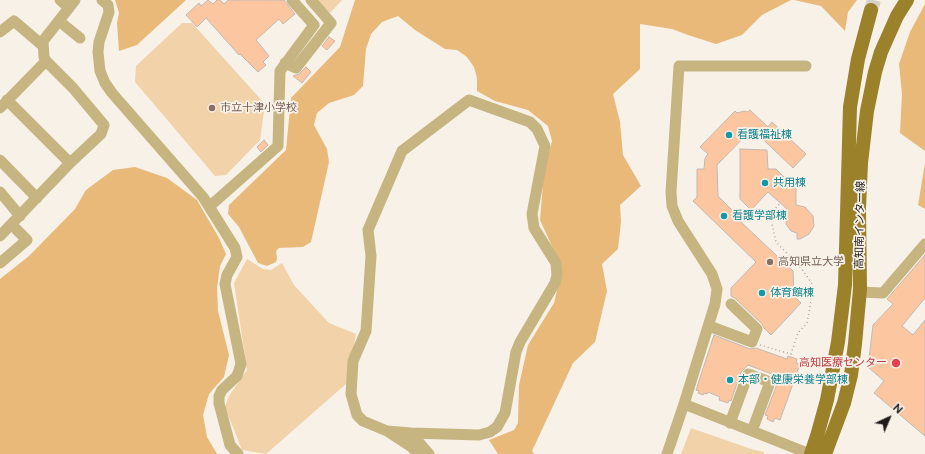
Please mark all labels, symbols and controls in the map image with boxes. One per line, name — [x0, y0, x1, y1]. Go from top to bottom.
place label: 市立十津小学校 — [220, 101, 297, 115]
marker: 市立十津小学校 — [207, 103, 217, 113]
place label: 看護福祉棟 — [737, 128, 792, 142]
marker: 看護福祉棟 — [724, 130, 734, 140]
place label: 共用棟 — [773, 176, 806, 190]
marker: 共用棟 — [760, 178, 770, 188]
street label: 高知南インター線 — [853, 181, 867, 269]
place label: 看護学部棟 — [732, 209, 787, 223]
marker: 看護学部棟 — [719, 211, 729, 221]
place label: 高知県立大学 — [778, 255, 844, 269]
marker: 高知県立大学 — [765, 257, 775, 267]
place label: 体育館棟 — [770, 286, 814, 300]
marker: 体育館棟 — [757, 288, 767, 298]
place label: 高知医療センター — [799, 356, 887, 370]
marker: 高知医療センター — [890, 357, 902, 369]
place label: 本部・健康栄養学部棟 — [738, 373, 848, 387]
marker: 本部・健康栄養学部棟 — [725, 375, 735, 385]
north arrow — [869, 398, 909, 438]
text: N — [890, 401, 905, 417]

